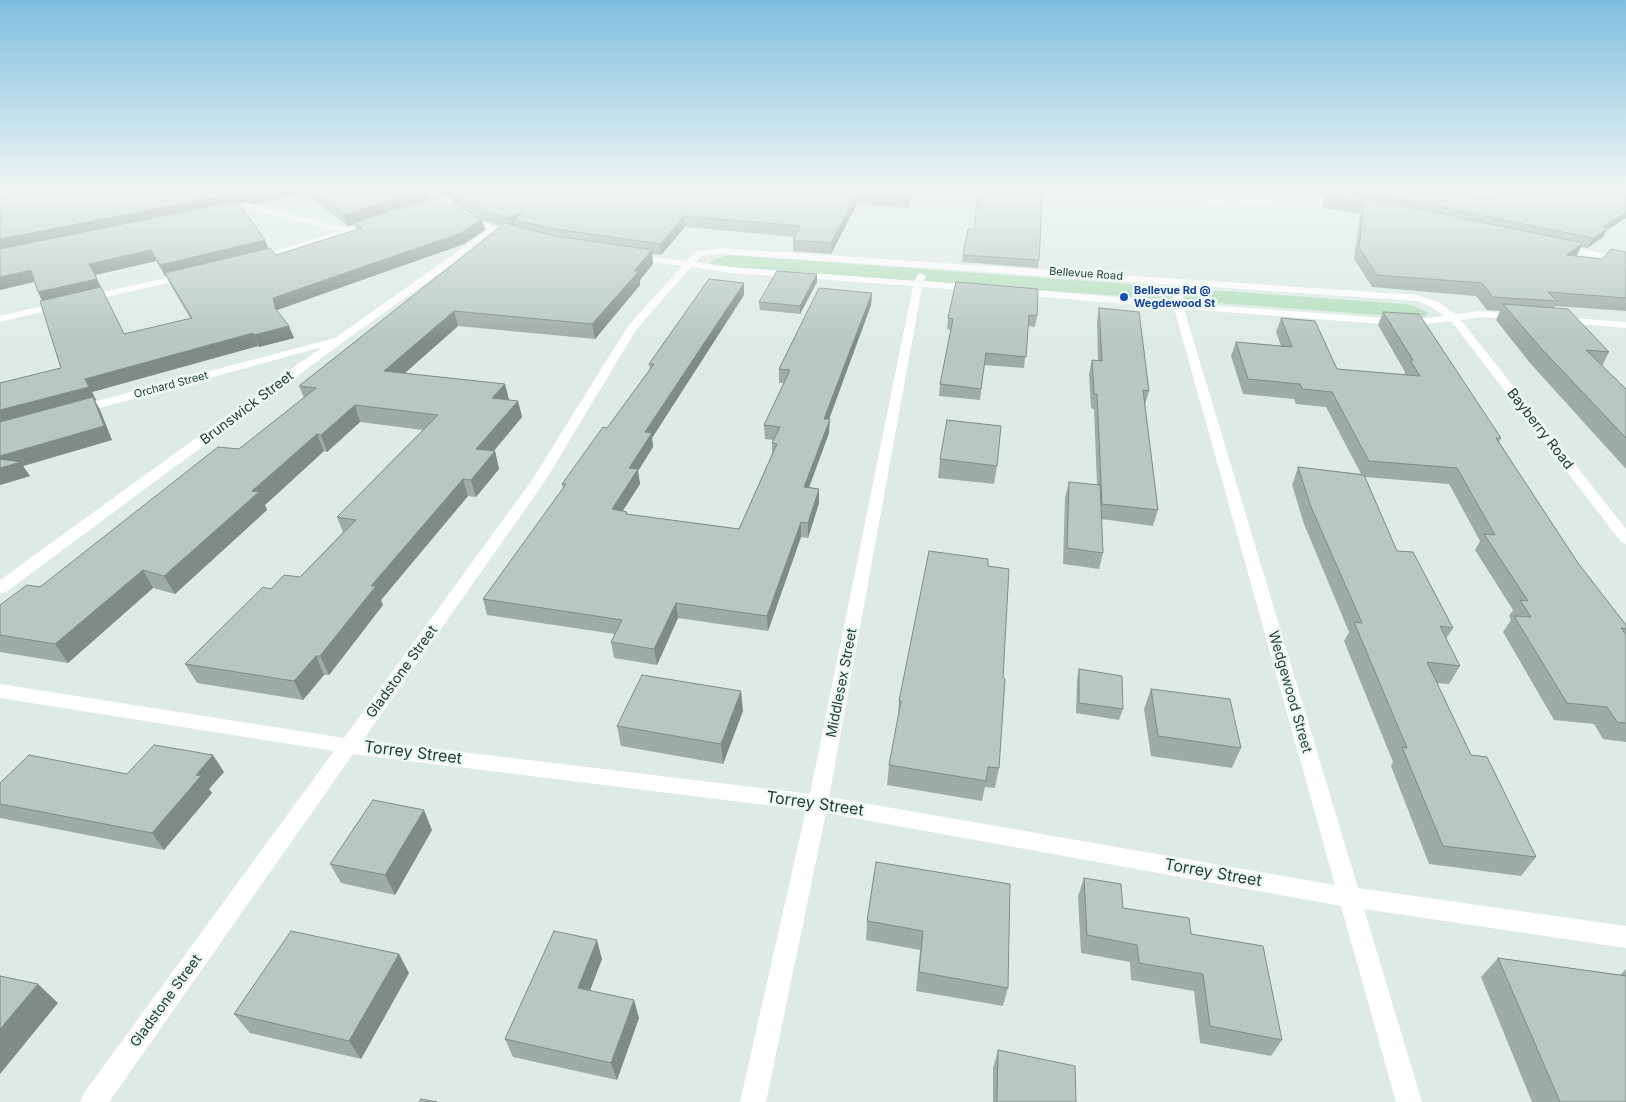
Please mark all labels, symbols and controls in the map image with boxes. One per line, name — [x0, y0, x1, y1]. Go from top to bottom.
street label: Bellevue Road — [1049, 265, 1123, 283]
place label: Bellevue Rd @ Wegdewood St — [1134, 284, 1215, 310]
marker: Bellevue Rd @ Wegdewood St — [1118, 291, 1130, 303]
street label: Brunswick Street — [197, 367, 297, 449]
street label: Orchard Street — [133, 369, 209, 401]
street label: Bayberry Road — [1503, 385, 1577, 473]
street label: Gladstone Street — [363, 622, 441, 722]
street label: Middlesex Street — [823, 627, 861, 739]
street label: Wedgewood Street — [1265, 629, 1315, 755]
street label: Torrey Street — [363, 737, 463, 769]
street label: Torrey Street — [765, 788, 865, 820]
street label: Torrey Street — [1163, 855, 1263, 891]
street label: Gladstone Street — [127, 951, 205, 1051]

